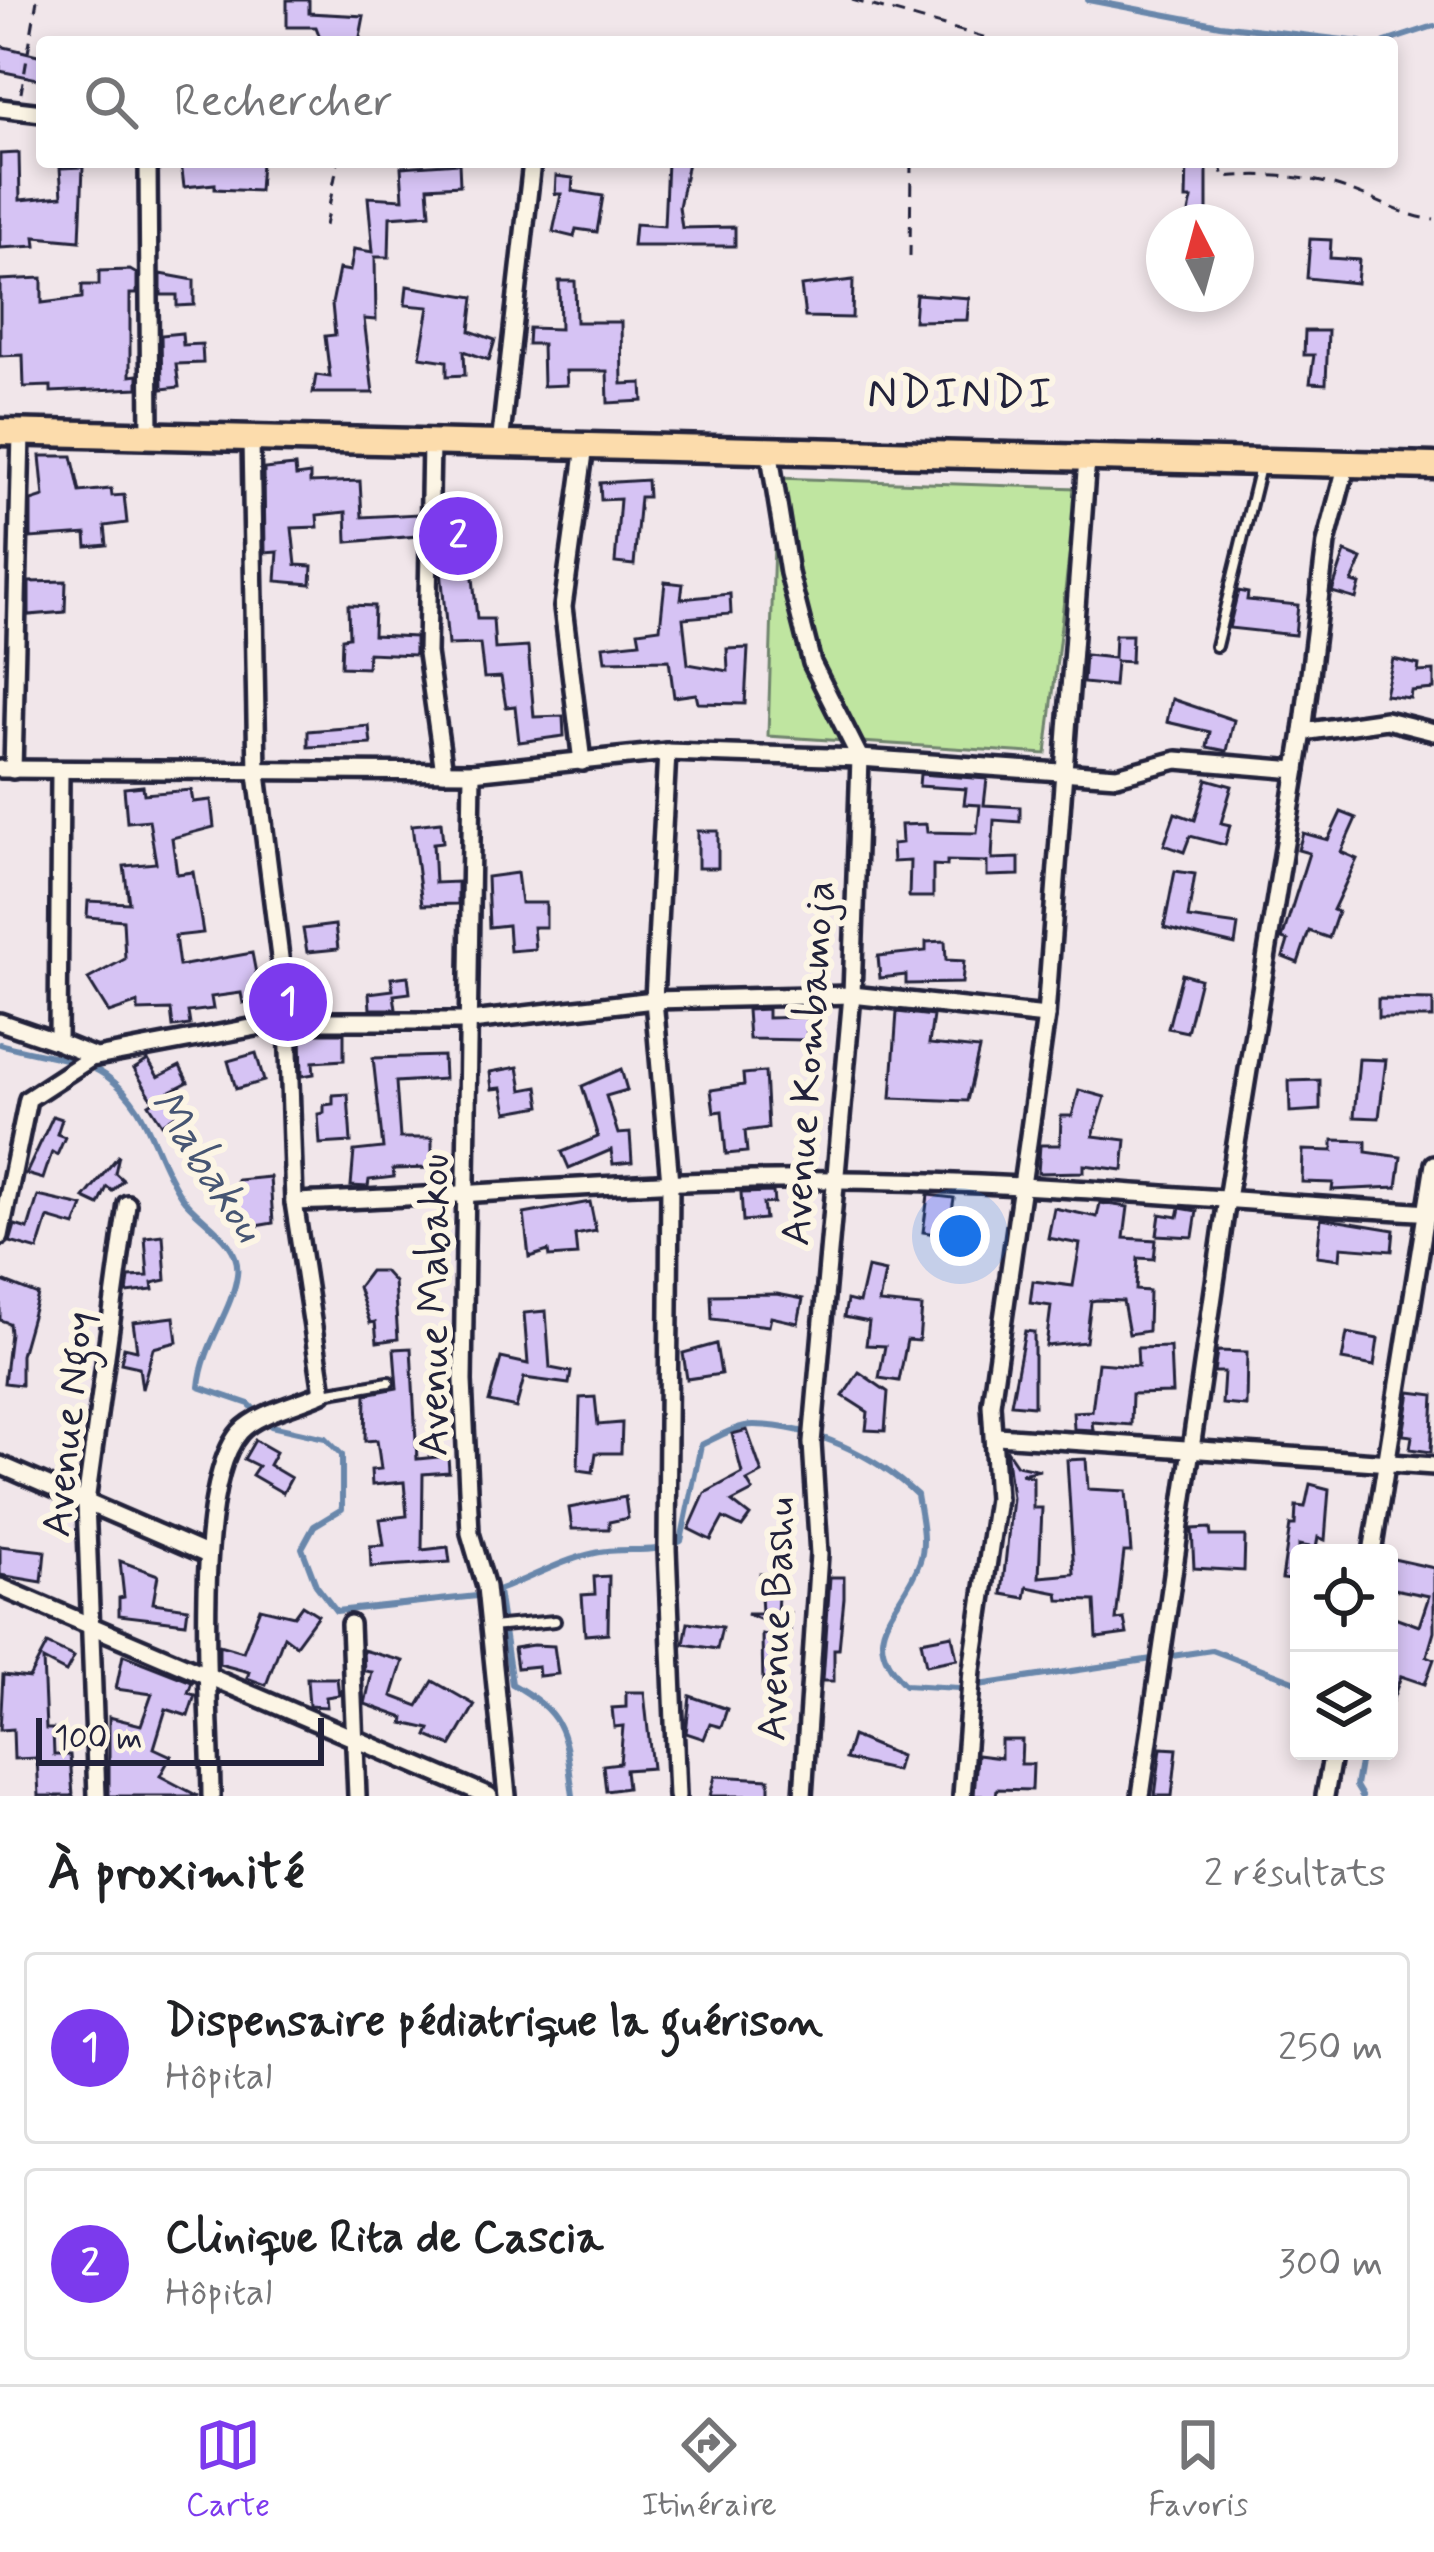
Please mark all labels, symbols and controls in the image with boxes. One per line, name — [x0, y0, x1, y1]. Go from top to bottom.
search box — [36, 36, 1398, 168]
icon: search — [78, 69, 144, 135]
text: Rechercher — [174, 73, 393, 132]
north arrow — [1146, 204, 1254, 312]
district label: NDINDI — [867, 365, 1055, 424]
pin: 2 — [419, 491, 497, 581]
street label: Avenue Kombamoja — [769, 879, 850, 1248]
pin: 1 — [249, 957, 327, 1047]
water label: Mabakou — [135, 1079, 278, 1255]
street label: Avenue Mabakou — [408, 1154, 463, 1456]
your location — [930, 1206, 990, 1266]
street label: Avenue Ngoy — [30, 1309, 113, 1540]
street label: Avenue Bashu — [746, 1496, 809, 1742]
map controls — [1290, 1544, 1398, 1760]
button: locate — [1290, 1544, 1398, 1652]
button: layers — [1290, 1652, 1398, 1760]
scale bar — [36, 1712, 324, 1765]
text: 100 m — [54, 1717, 143, 1761]
text: À proximité — [48, 1841, 304, 1907]
text: 2 résultats — [1204, 1849, 1386, 1900]
text: Dispensaire pédiatrique la guérison — [165, 1993, 823, 2052]
text: 1 — [81, 2023, 99, 2074]
text: 250 m — [1278, 2023, 1383, 2074]
text: Hôpital — [165, 2052, 272, 2103]
text: Clinique Rita de Cascia — [165, 2209, 603, 2268]
text: 2 — [80, 2239, 100, 2290]
text: 300 m — [1278, 2239, 1383, 2290]
text: Hôpital — [165, 2268, 272, 2319]
tab: Carte — [186, 2412, 270, 2528]
tab: Itinéraire — [641, 2412, 777, 2528]
tab: Favoris — [1148, 2412, 1248, 2528]

